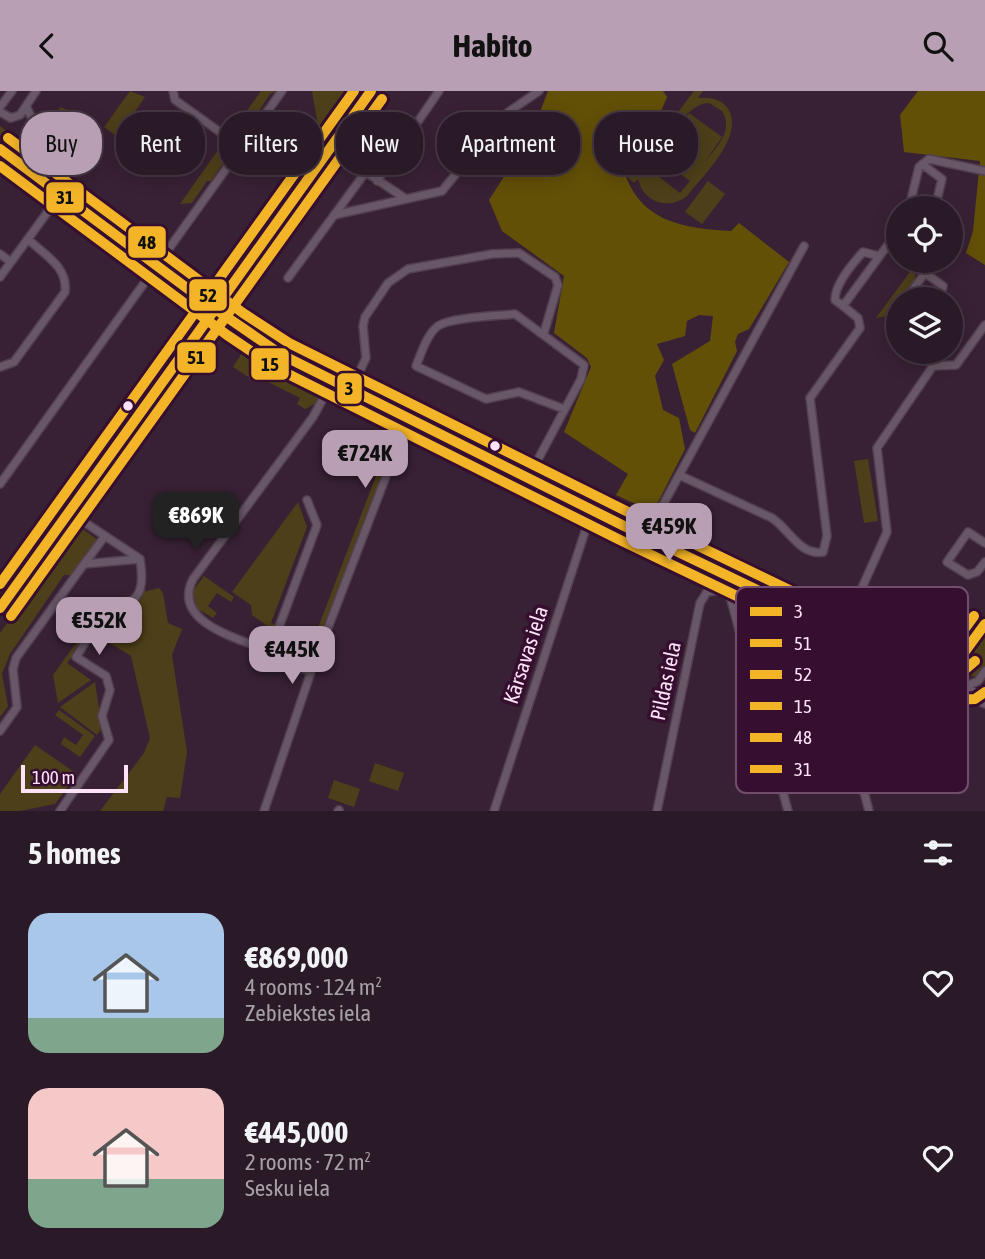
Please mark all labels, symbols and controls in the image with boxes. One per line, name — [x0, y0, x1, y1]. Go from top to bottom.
icon: back — [28, 27, 66, 65]
text: Habito — [453, 27, 532, 64]
icon: search — [919, 27, 957, 65]
chip: Buy — [21, 112, 102, 175]
chip: Rent — [116, 112, 205, 175]
chip: Filters — [219, 112, 322, 175]
chip: New — [336, 112, 423, 175]
chip: Apartment — [437, 112, 580, 175]
chip: House — [594, 112, 698, 175]
line badge: 31 — [45, 181, 85, 214]
text: 31 — [56, 186, 74, 208]
map controls — [886, 196, 963, 364]
button: locate — [886, 196, 963, 273]
line badge: 48 — [127, 225, 167, 259]
text: 48 — [137, 231, 156, 253]
line badge: 52 — [188, 278, 228, 312]
text: 52 — [199, 284, 217, 306]
button: layers — [886, 287, 963, 364]
line badge: 51 — [176, 341, 217, 374]
text: 51 — [187, 346, 205, 368]
line badge: 15 — [250, 347, 290, 381]
text: 15 — [261, 353, 279, 375]
line badge: 3 — [336, 372, 363, 405]
text: 3 — [345, 377, 354, 399]
unlabelled marker — [121, 399, 135, 413]
pin: €724K — [316, 431, 414, 490]
unlabelled marker — [488, 439, 502, 453]
text: €724K — [338, 440, 392, 466]
pin: €869K — [147, 493, 245, 552]
text: €869K — [169, 502, 223, 528]
pin: €459K — [620, 503, 718, 563]
text: €459K — [642, 513, 696, 539]
legend — [736, 587, 968, 793]
pin: €552K — [50, 597, 148, 657]
text: 3 — [794, 600, 803, 622]
street label: Kārsavas iela — [498, 603, 552, 707]
text: €552K — [72, 607, 126, 633]
pin: €445K — [243, 627, 341, 686]
text: 51 — [794, 632, 812, 654]
text: €445K — [265, 636, 319, 662]
street label: Pildas iela — [645, 639, 685, 722]
text: 52 — [794, 663, 812, 685]
text: 15 — [794, 695, 812, 717]
text: 48 — [794, 726, 812, 748]
text: 31 — [794, 758, 812, 780]
scale bar — [21, 762, 128, 794]
text: 100 m — [32, 766, 75, 788]
icon: filters — [919, 834, 957, 872]
text: 5 homes — [28, 836, 121, 870]
text: €869,000 — [245, 940, 348, 974]
icon: home — [84, 941, 168, 1025]
icon: heart — [919, 964, 957, 1002]
text: 4 rooms · 124 m² — [245, 974, 382, 1000]
text: Zebiekstes iela — [245, 1000, 371, 1026]
text: €445,000 — [245, 1115, 348, 1149]
icon: home — [84, 1116, 168, 1200]
icon: heart — [919, 1139, 957, 1177]
text: 2 rooms · 72 m² — [245, 1149, 371, 1175]
text: Sesku iela — [245, 1175, 330, 1201]

